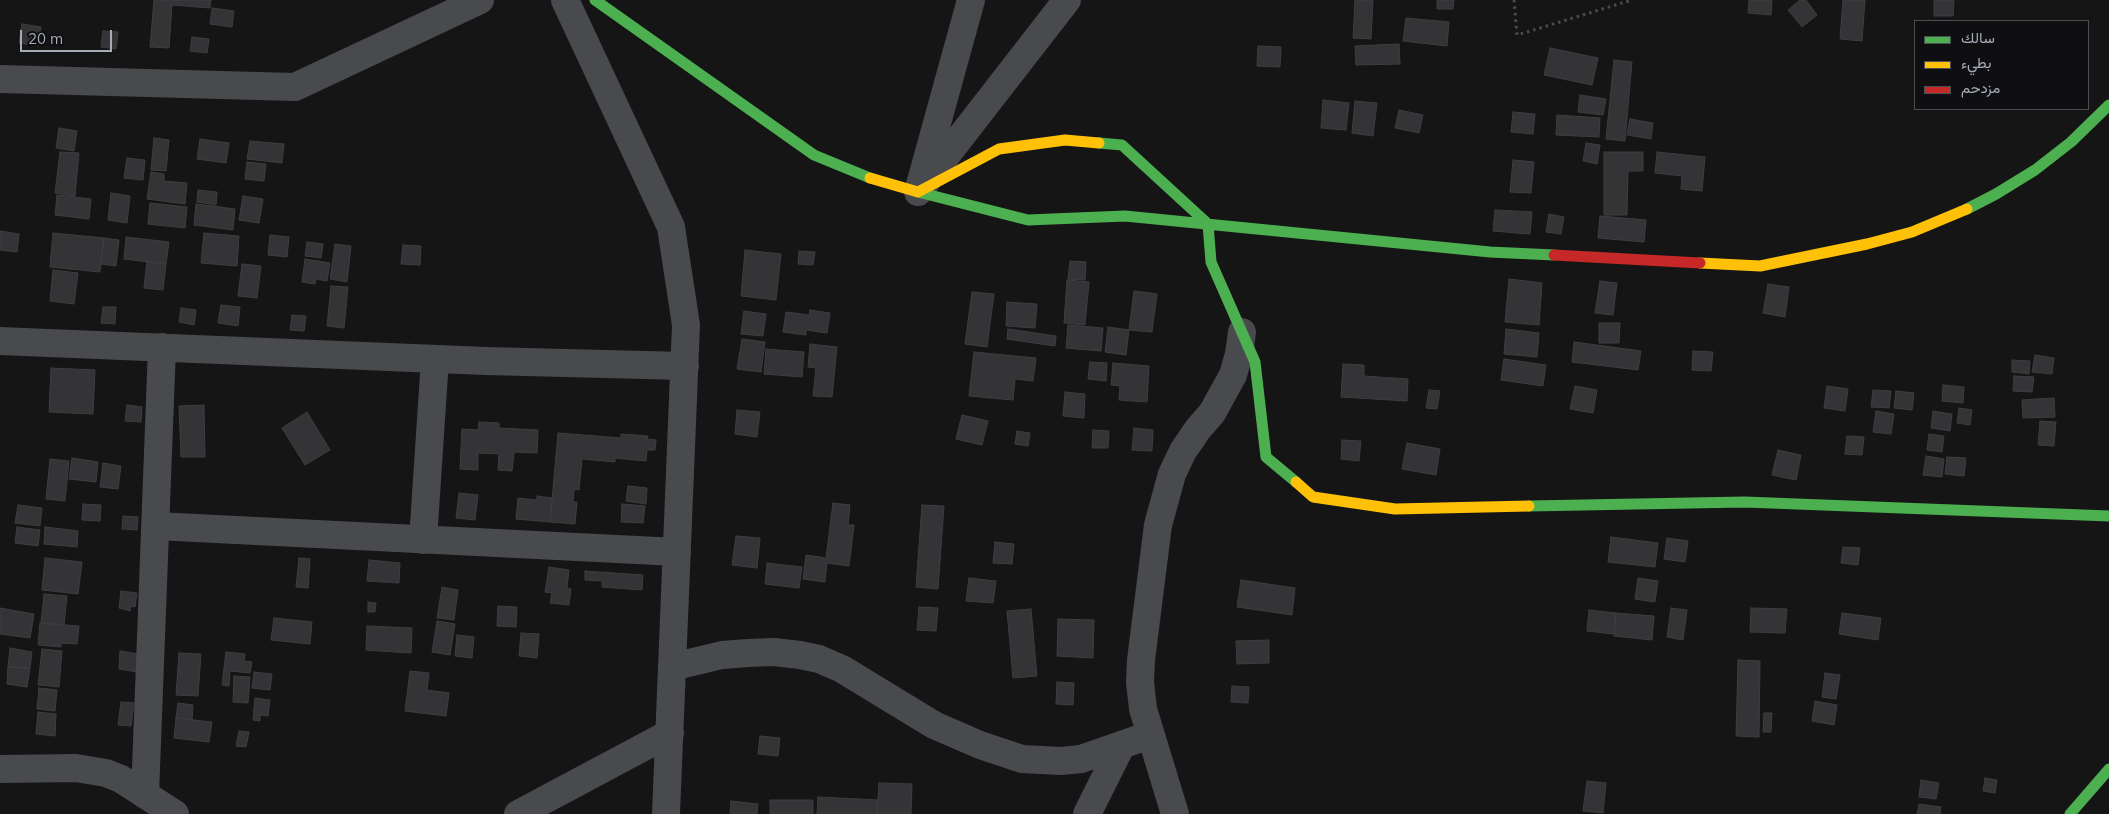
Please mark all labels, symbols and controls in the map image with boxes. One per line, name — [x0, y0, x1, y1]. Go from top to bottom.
scale bar — [22, 20, 115, 52]
legend — [1914, 20, 2089, 110]
text: سالك — [1961, 28, 1995, 47]
text: 20 m — [28, 29, 63, 48]
text: بطيء — [1961, 53, 1991, 72]
text: مزدحم — [1961, 78, 2000, 97]

